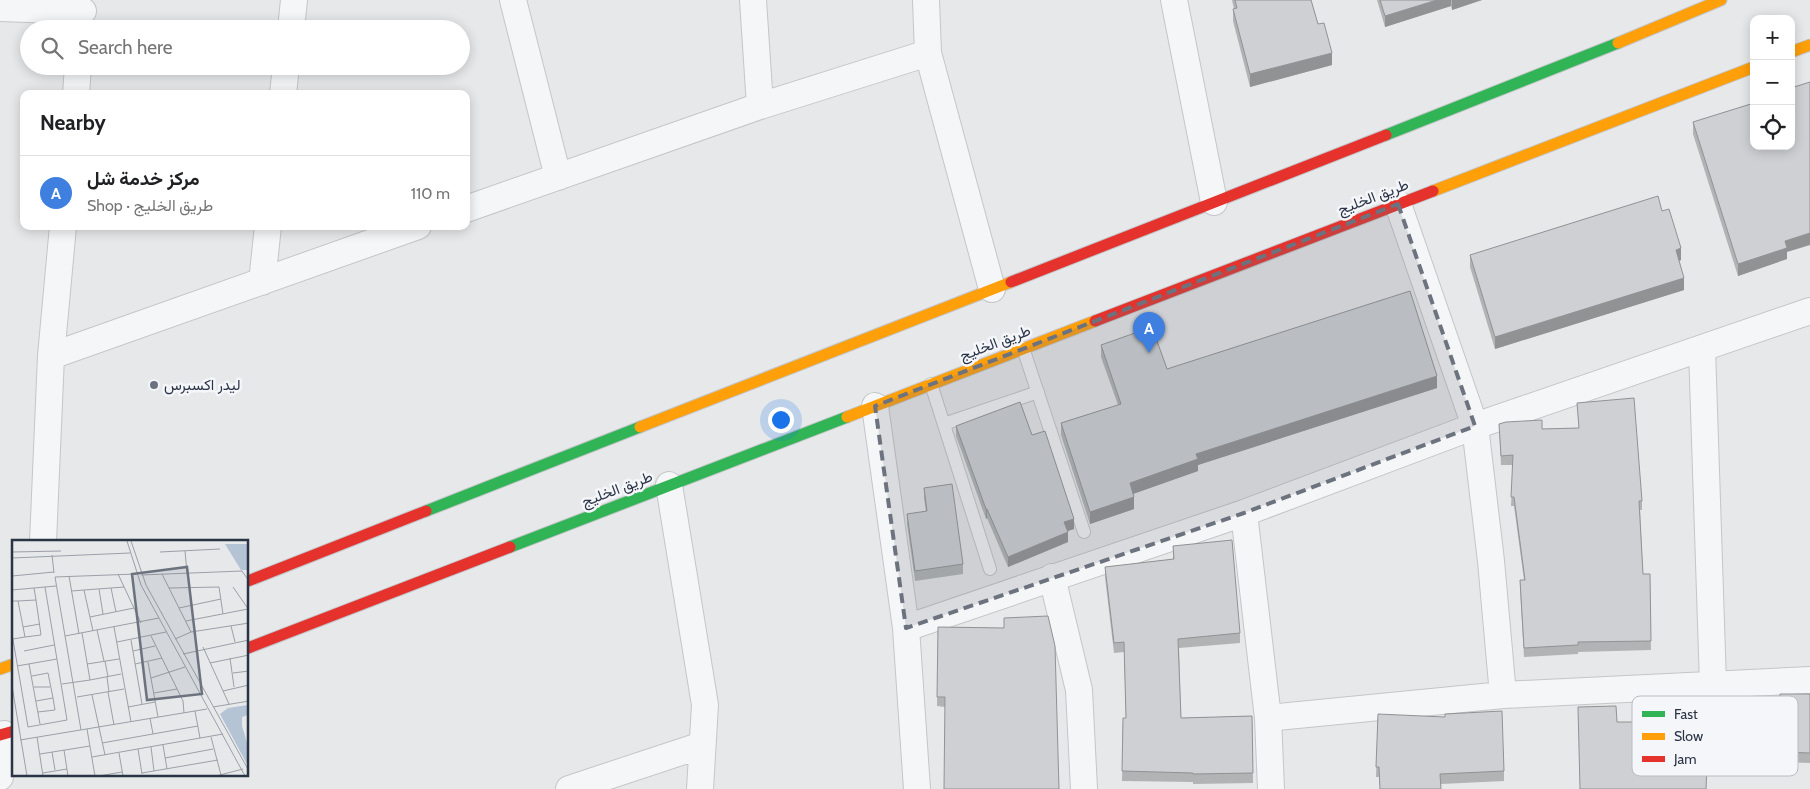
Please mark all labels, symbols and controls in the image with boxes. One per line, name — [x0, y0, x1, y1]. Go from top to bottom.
map controls — [1750, 15, 1795, 150]
button: + — [1750, 15, 1795, 60]
search box — [20, 20, 470, 75]
icon: search — [38, 34, 66, 62]
text: Search here — [78, 36, 172, 59]
button: − — [1750, 60, 1795, 105]
button: locate — [1750, 105, 1795, 150]
text: Nearby — [40, 110, 106, 135]
text: مركز خدمة شل — [87, 167, 200, 190]
street label: طريق الخليج — [1335, 175, 1412, 221]
text: A — [51, 184, 61, 203]
text: 110 m — [411, 184, 450, 203]
text: Shop · طريق الخليج — [87, 196, 213, 215]
pin: A — [1133, 312, 1165, 353]
street label: طريق الخليج — [957, 321, 1034, 367]
place label: ليدر اكسبرس — [164, 376, 241, 395]
marker: ليدر اكسبرس — [148, 379, 160, 391]
your location — [768, 407, 794, 433]
street label: طريق الخليج — [579, 467, 656, 513]
inset map — [12, 540, 249, 776]
legend — [1632, 696, 1798, 776]
text: Fast — [1674, 705, 1698, 723]
text: Slow — [1674, 727, 1703, 745]
text: Jam — [1673, 750, 1696, 768]

